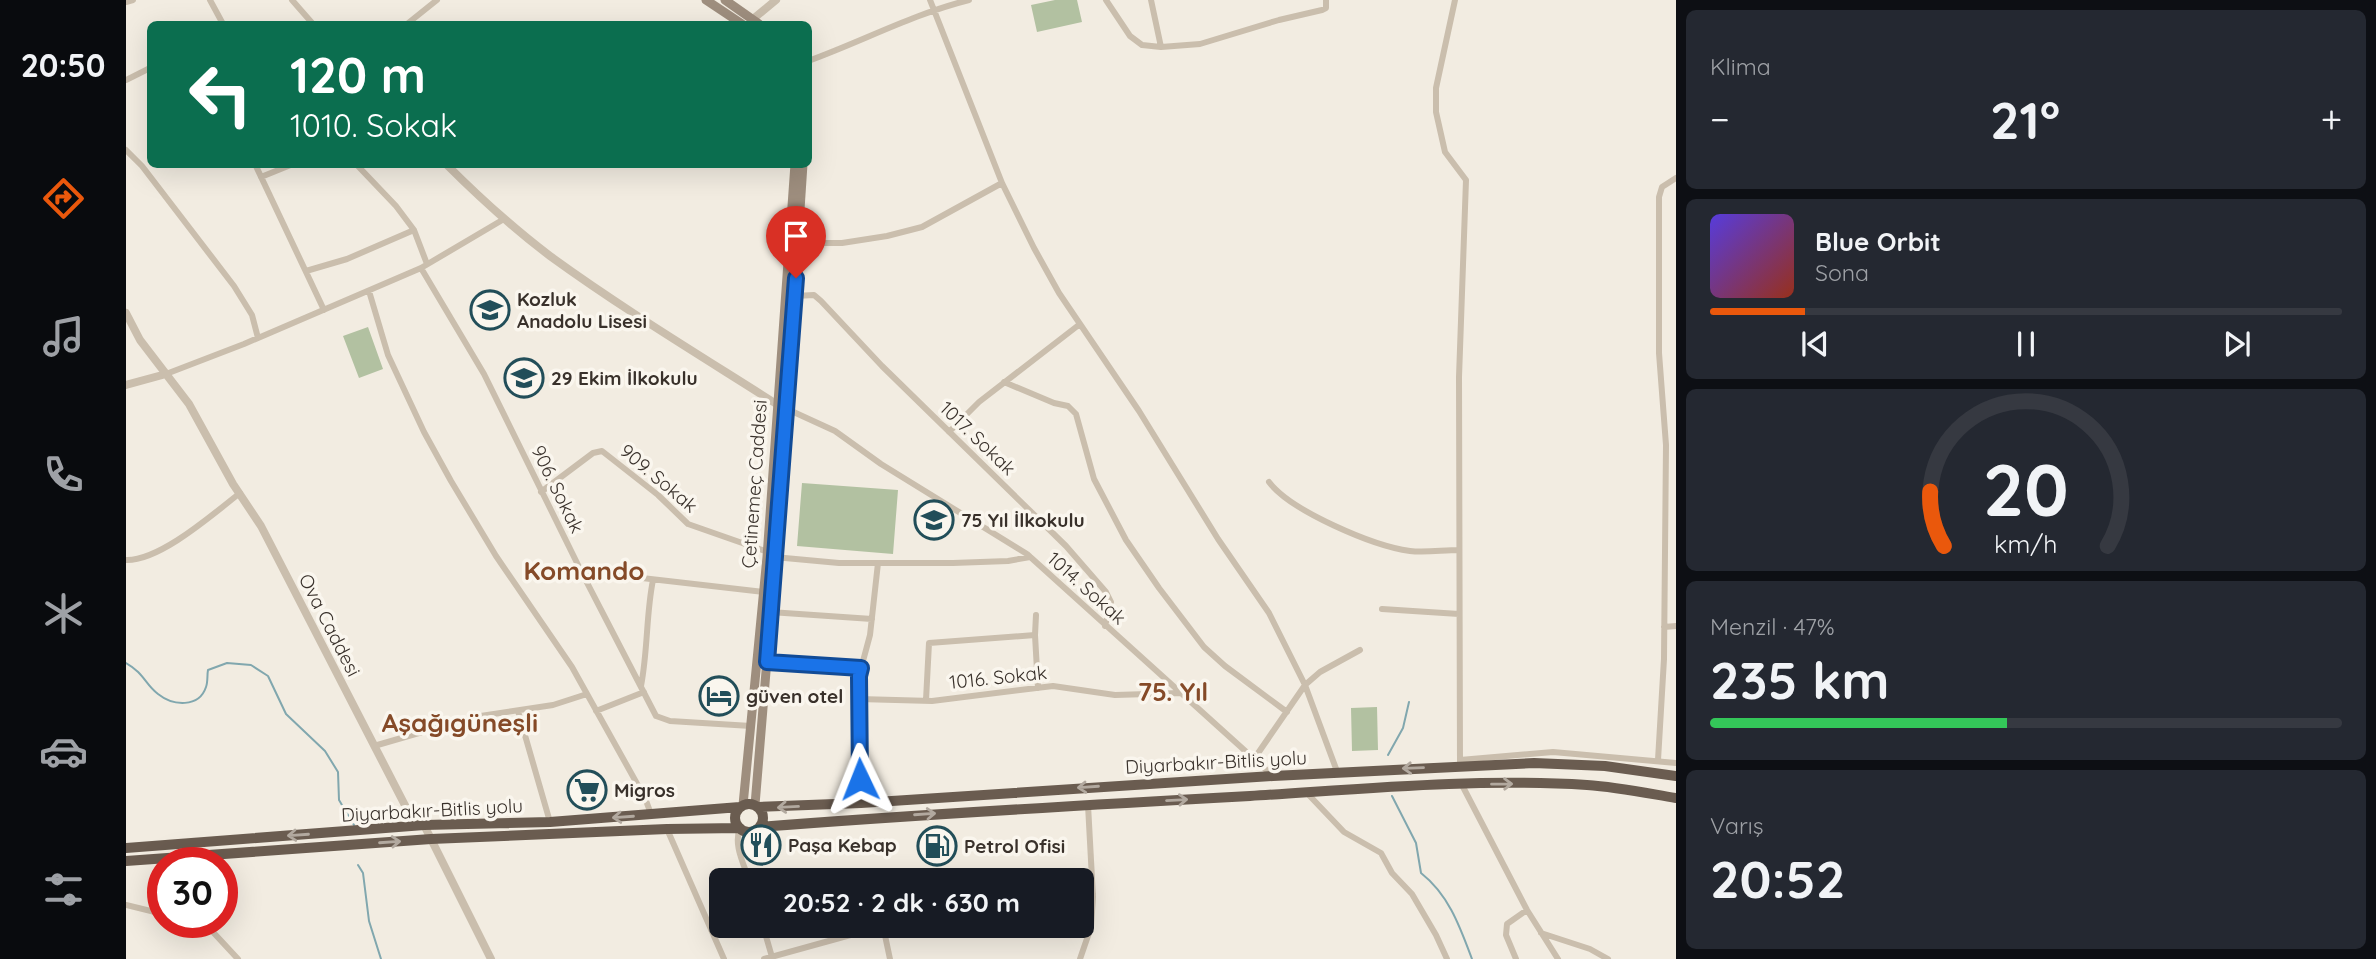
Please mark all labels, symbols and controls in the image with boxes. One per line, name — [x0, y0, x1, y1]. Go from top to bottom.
text: 120 m — [290, 44, 426, 105]
text: 20:50 — [21, 45, 105, 85]
icon: left — [175, 49, 266, 140]
text: Klima — [1710, 52, 1771, 81]
text: 21° — [1990, 87, 2060, 152]
text: − — [1710, 95, 1730, 143]
text: + — [2321, 95, 2342, 143]
text: 1010. Sokak — [290, 105, 457, 145]
icon: directions — [39, 174, 88, 223]
pin — [766, 206, 826, 278]
icon: arrive — [777, 217, 815, 255]
text: Blue Orbit — [1815, 225, 1941, 258]
text: Sona — [1815, 258, 1869, 287]
place label: Kozluk Anadolu Lisesi — [517, 287, 647, 333]
school or university icon: Kozluk Anadolu Lisesi — [469, 289, 511, 331]
icon: music — [39, 312, 88, 361]
icon: previous — [1796, 325, 1834, 363]
icon: pause — [2007, 325, 2045, 363]
icon: next — [2218, 325, 2256, 363]
school or university icon: 29 Ekim İlkokulu — [503, 357, 545, 399]
place label: 29 Ekim İlkokulu — [551, 366, 698, 390]
street label: 1017. Sokak — [935, 396, 1021, 480]
street label: Çetinemeç Caddesi — [736, 399, 772, 569]
street label: 909. Sokak — [615, 438, 703, 518]
street label: 906. Sokak — [526, 441, 590, 537]
text: 20 — [1983, 443, 2069, 534]
icon: phone — [39, 450, 88, 499]
school or university icon: 75 Yıl İlkokulu — [913, 499, 955, 541]
place label: 75 Yıl İlkokulu — [961, 508, 1085, 532]
text: km/h — [1994, 527, 2058, 558]
street label: 1014. Sokak — [1043, 546, 1131, 630]
district label: Komando — [523, 554, 645, 587]
street label: Ova Caddesi — [294, 570, 366, 680]
icon: climate — [39, 589, 88, 638]
text: Menzil · 47% — [1710, 612, 1835, 641]
text: 235 km — [1710, 647, 1890, 712]
street label: 1016. Sokak — [948, 660, 1048, 694]
hotel icon: güven otel — [698, 675, 740, 717]
district label: 75. Yıl — [1138, 675, 1208, 708]
place label: güven otel — [746, 684, 843, 708]
district label: Aşağıgüneşli — [382, 706, 538, 739]
icon: car — [39, 727, 88, 776]
position arrow — [823, 742, 897, 816]
street label: Diyarbakır-Bitlis yolu — [1124, 745, 1308, 779]
one-way arrow — [1402, 762, 1425, 775]
supermarket icon: Migros — [566, 769, 608, 811]
one-way arrow — [1490, 777, 1513, 791]
place label: Migros — [614, 778, 675, 802]
one-way arrow — [1077, 781, 1100, 794]
street label: Diyarbakır-Bitlis yolu — [340, 793, 524, 827]
one-way arrow — [1165, 793, 1188, 806]
one-way arrow — [776, 801, 799, 814]
one-way arrow — [913, 807, 936, 820]
one-way arrow — [612, 811, 635, 824]
text: Varış — [1710, 811, 1764, 840]
restaurant icon: Paşa Kebap — [740, 824, 782, 866]
fuel station icon: Petrol Ofisi — [916, 825, 958, 867]
one-way arrow — [288, 829, 310, 842]
place label: Paşa Kebap — [788, 833, 897, 857]
place label: Petrol Ofisi — [964, 834, 1065, 858]
one-way arrow — [378, 835, 400, 848]
text: 20:52 — [1710, 846, 1845, 911]
speed limit sign: 30 — [147, 847, 238, 938]
icon: filters — [39, 865, 88, 914]
text: 20:52 · 2 dk · 630 m — [783, 886, 1020, 919]

